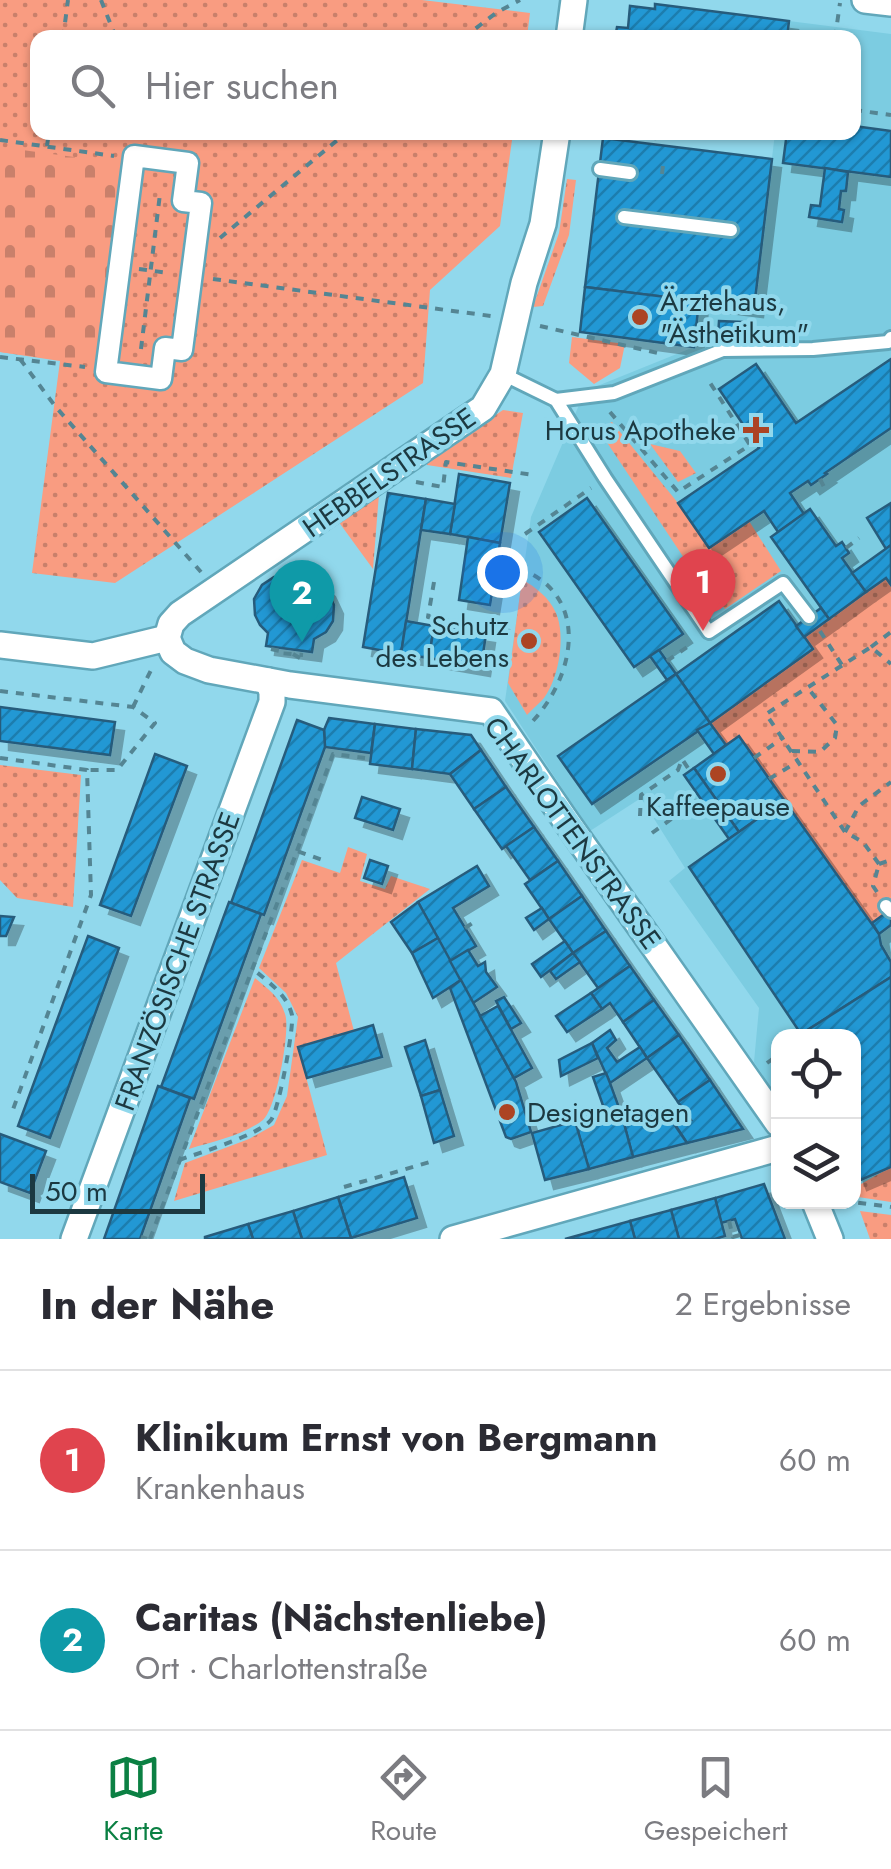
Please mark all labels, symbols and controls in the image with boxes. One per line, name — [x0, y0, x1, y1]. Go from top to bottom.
search box — [30, 30, 861, 140]
icon: search — [65, 58, 120, 113]
text: Hier suchen — [145, 58, 339, 113]
place label: Ärztehaus, "Ästhetikum" — [660, 281, 809, 354]
marker: Ärztehaus, "Ästhetikum" — [629, 306, 651, 328]
street label: HEBBELSTRASSE — [294, 397, 484, 548]
place label: Horus Apotheke — [545, 410, 736, 451]
marker: Horus Apotheke — [745, 419, 767, 441]
your location — [477, 547, 528, 598]
pin: 1 — [670, 548, 736, 631]
pin: 2 — [270, 560, 334, 642]
place label: Schutz des Lebens — [376, 605, 509, 678]
marker: Schutz des Lebens — [518, 630, 540, 652]
street label: CHARLOTTENSTRASSE — [474, 708, 671, 958]
marker: Kaffeepause — [707, 763, 729, 785]
place label: Kaffeepause — [646, 786, 790, 827]
street label: FRANZÖSISCHE STRASSE — [104, 806, 251, 1116]
map controls — [771, 1029, 861, 1209]
button: locate — [771, 1029, 861, 1119]
place label: Designetagen — [527, 1092, 689, 1133]
marker: Designetagen — [496, 1101, 518, 1123]
button: layers — [771, 1119, 861, 1209]
scale bar — [30, 1169, 205, 1214]
text: 50 m — [45, 1171, 108, 1212]
text: In der Nähe — [40, 1274, 274, 1335]
text: 2 Ergebnisse — [675, 1281, 851, 1327]
text: Klinikum Ernst von Bergmann — [135, 1410, 658, 1465]
text: 1 — [64, 1437, 81, 1483]
text: 60 m — [779, 1437, 851, 1483]
text: Krankenhaus — [135, 1465, 305, 1511]
text: Caritas (Nächstenliebe) — [135, 1590, 547, 1645]
text: 2 — [62, 1617, 83, 1663]
text: 60 m — [779, 1617, 851, 1663]
text: Ort · Charlottenstraße — [135, 1645, 428, 1691]
tab: Karte — [103, 1750, 163, 1851]
tab: Route — [370, 1750, 437, 1851]
tab: Gespeichert — [644, 1750, 788, 1851]

